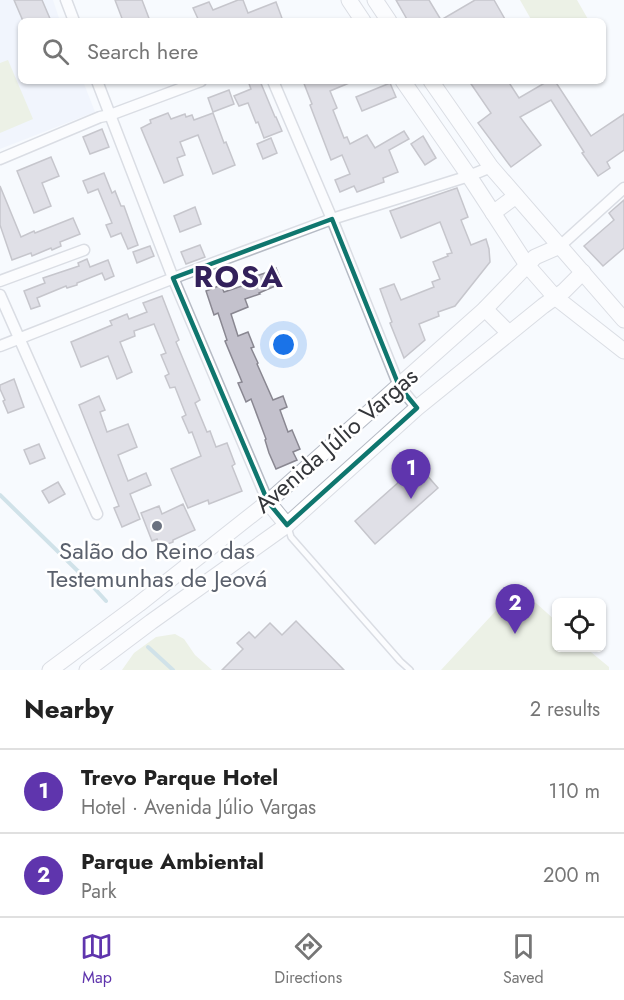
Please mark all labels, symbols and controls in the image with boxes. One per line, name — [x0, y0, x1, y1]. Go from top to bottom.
search box — [18, 18, 606, 84]
icon: search — [39, 35, 72, 68]
text: Search here — [87, 35, 198, 67]
district label: ROSA — [194, 255, 284, 298]
your location — [269, 330, 298, 359]
street label: Avenida Júlio Vargas — [247, 359, 425, 521]
pin: 1 — [392, 450, 430, 499]
marker: Salão do Reino das Testemunhas de Jeová — [150, 519, 164, 533]
place label: Salão do Reino das Testemunhas de Jeová — [47, 533, 267, 596]
pin: 2 — [496, 584, 534, 634]
map controls — [552, 598, 606, 652]
button: locate — [552, 598, 606, 652]
text: Nearby — [24, 690, 113, 728]
text: 2 results — [530, 695, 600, 724]
text: Trevo Parque Hotel — [81, 761, 278, 793]
text: 1 — [38, 777, 49, 806]
text: 110 m — [548, 777, 600, 806]
text: Hotel · Avenida Júlio Vargas — [81, 793, 316, 822]
text: Parque Ambiental — [81, 845, 264, 877]
text: 2 — [37, 861, 50, 890]
text: 200 m — [543, 861, 600, 890]
text: Park — [81, 877, 117, 906]
tab: Map — [80, 930, 113, 989]
tab: Directions — [274, 930, 342, 989]
tab: Saved — [503, 930, 544, 989]

